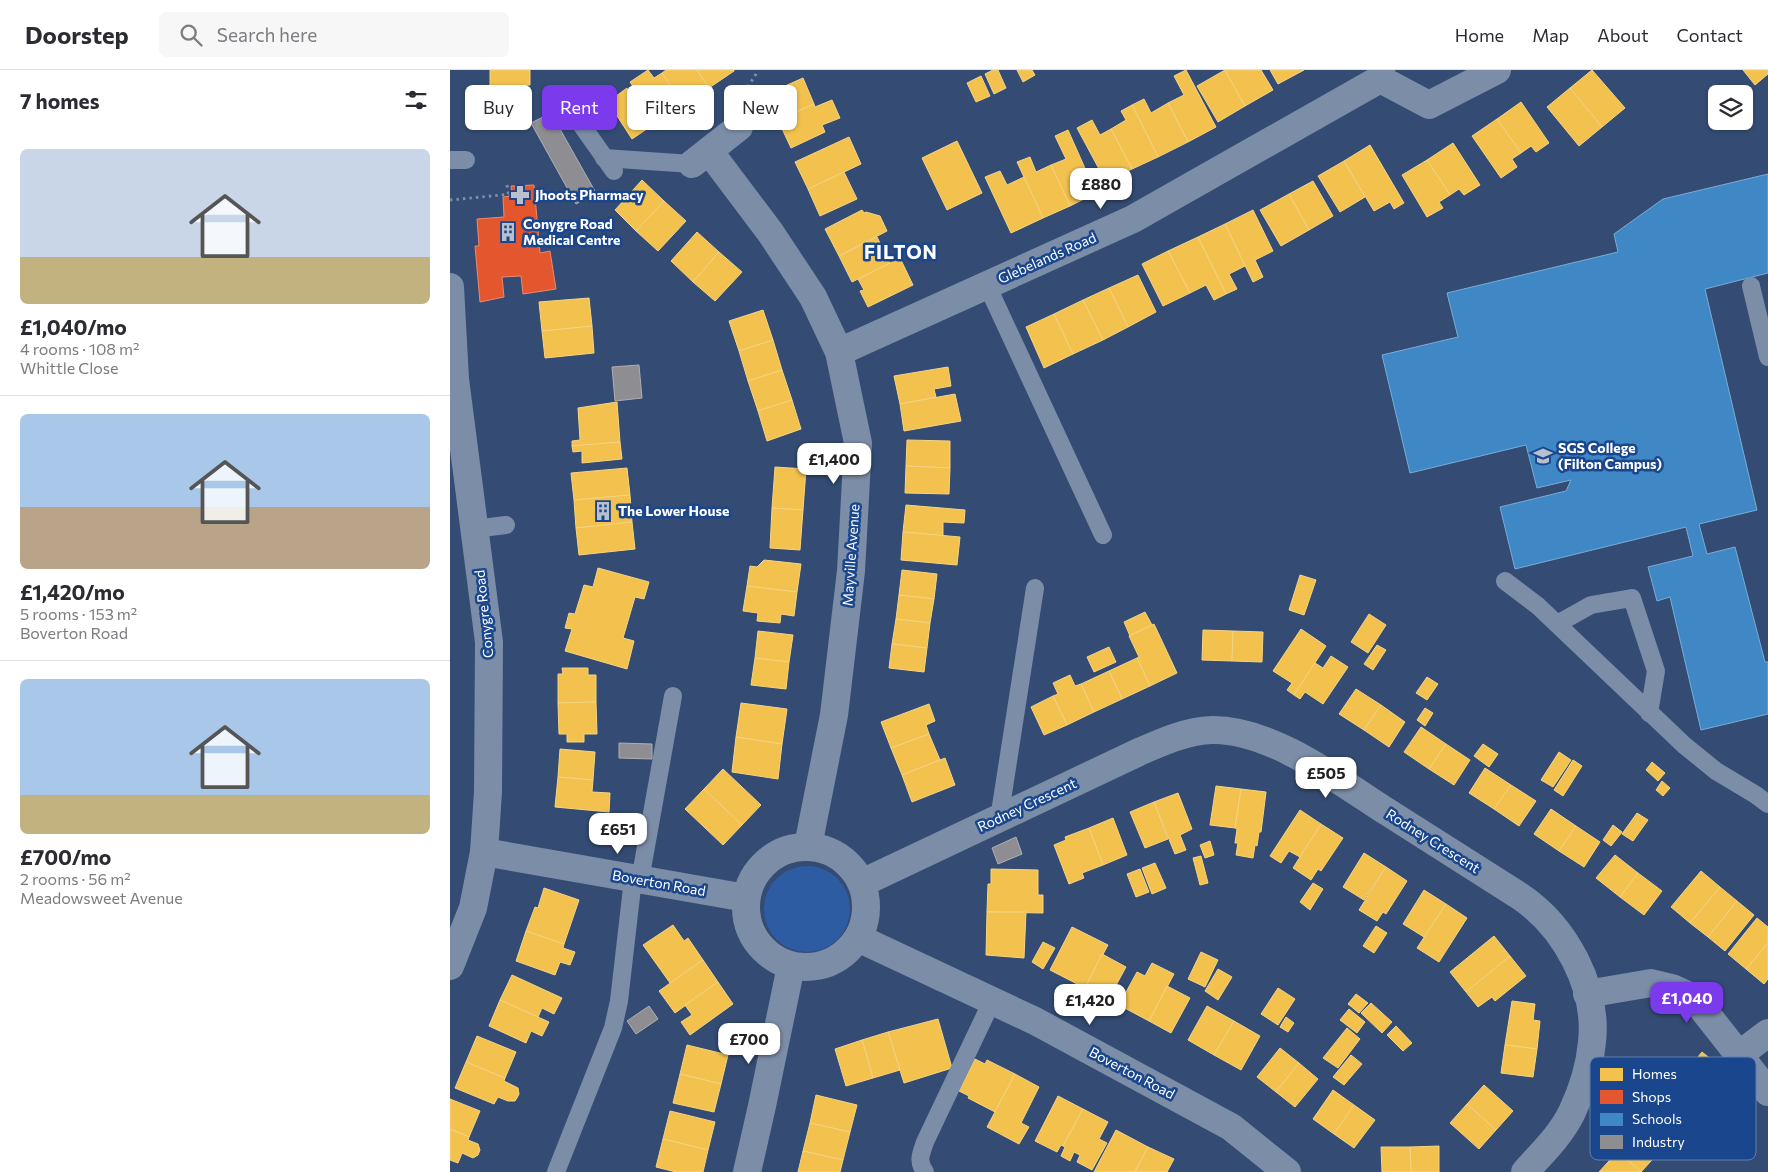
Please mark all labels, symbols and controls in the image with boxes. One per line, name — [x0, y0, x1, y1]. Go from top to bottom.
search box — [159, 12, 509, 57]
text: Doorstep — [25, 20, 129, 49]
icon: search — [177, 21, 205, 49]
text: Search here — [217, 23, 317, 46]
text: Home — [1455, 24, 1504, 46]
text: Map — [1532, 24, 1569, 46]
text: About — [1597, 24, 1649, 46]
text: Contact — [1677, 24, 1743, 46]
chip: Buy — [465, 85, 532, 130]
chip: Rent — [542, 85, 617, 130]
chip: Filters — [627, 85, 714, 130]
chip: New — [724, 85, 797, 130]
map controls — [1708, 85, 1753, 130]
button: layers — [1708, 85, 1753, 130]
icon: filters — [402, 86, 430, 114]
text: 7 homes — [20, 88, 99, 113]
pin: £880 — [1071, 168, 1131, 210]
text: £880 — [1081, 174, 1121, 193]
icon: home — [180, 181, 270, 271]
pharmacy icon: Jhoots Pharmacy — [509, 184, 531, 206]
place label: Jhoots Pharmacy — [535, 186, 644, 203]
place label: Conygre Road Medical Centre — [523, 215, 620, 248]
building icon: Conygre Road Medical Centre — [497, 221, 519, 243]
street label: Glebelands Road — [995, 228, 1098, 287]
district label: FILTON — [864, 240, 938, 263]
text: £1,040/mo — [20, 314, 127, 339]
text: 4 rooms · 108 m² — [20, 339, 140, 358]
text: Whittle Close — [20, 358, 118, 377]
place label: SGS College (Filton Campus) — [1558, 439, 1662, 472]
pin: £1,400 — [793, 442, 875, 485]
school or university icon: SGS College (Filton Campus) — [1532, 445, 1554, 467]
icon: home — [180, 447, 270, 537]
text: £1,400 — [808, 449, 860, 468]
building icon: The Lower House — [592, 500, 614, 522]
place label: The Lower House — [618, 502, 729, 519]
street label: Mayville Avenue — [838, 503, 863, 607]
street label: Conygre Road — [470, 569, 497, 659]
text: £1,420/mo — [20, 579, 125, 604]
text: 5 rooms · 153 m² — [20, 604, 137, 623]
text: Boverton Road — [20, 623, 128, 642]
icon: home — [180, 712, 270, 802]
pin: £505 — [1296, 756, 1356, 799]
text: £505 — [1307, 763, 1346, 782]
street label: Rodney Crescent — [975, 774, 1079, 835]
street label: Rodney Crescent — [1383, 805, 1483, 876]
pin: £651 — [588, 812, 648, 855]
text: £651 — [600, 819, 636, 838]
text: £700/mo — [20, 844, 111, 869]
street label: Boverton Road — [611, 866, 707, 899]
text: 2 rooms · 56 m² — [20, 869, 131, 888]
text: Meadowsweet Avenue — [20, 888, 183, 907]
pin: £1,040 — [1646, 982, 1728, 1024]
pin: £1,420 — [1049, 984, 1131, 1026]
text: £1,040 — [1661, 988, 1713, 1007]
text: £1,420 — [1065, 990, 1115, 1009]
pin: £700 — [719, 1022, 779, 1065]
text: £700 — [729, 1029, 769, 1048]
street label: Boverton Road — [1087, 1043, 1178, 1102]
legend — [1590, 1057, 1756, 1160]
text: Homes — [1632, 1065, 1677, 1082]
text: Shops — [1632, 1088, 1671, 1105]
text: Schools — [1632, 1110, 1682, 1127]
text: Industry — [1632, 1133, 1685, 1150]

